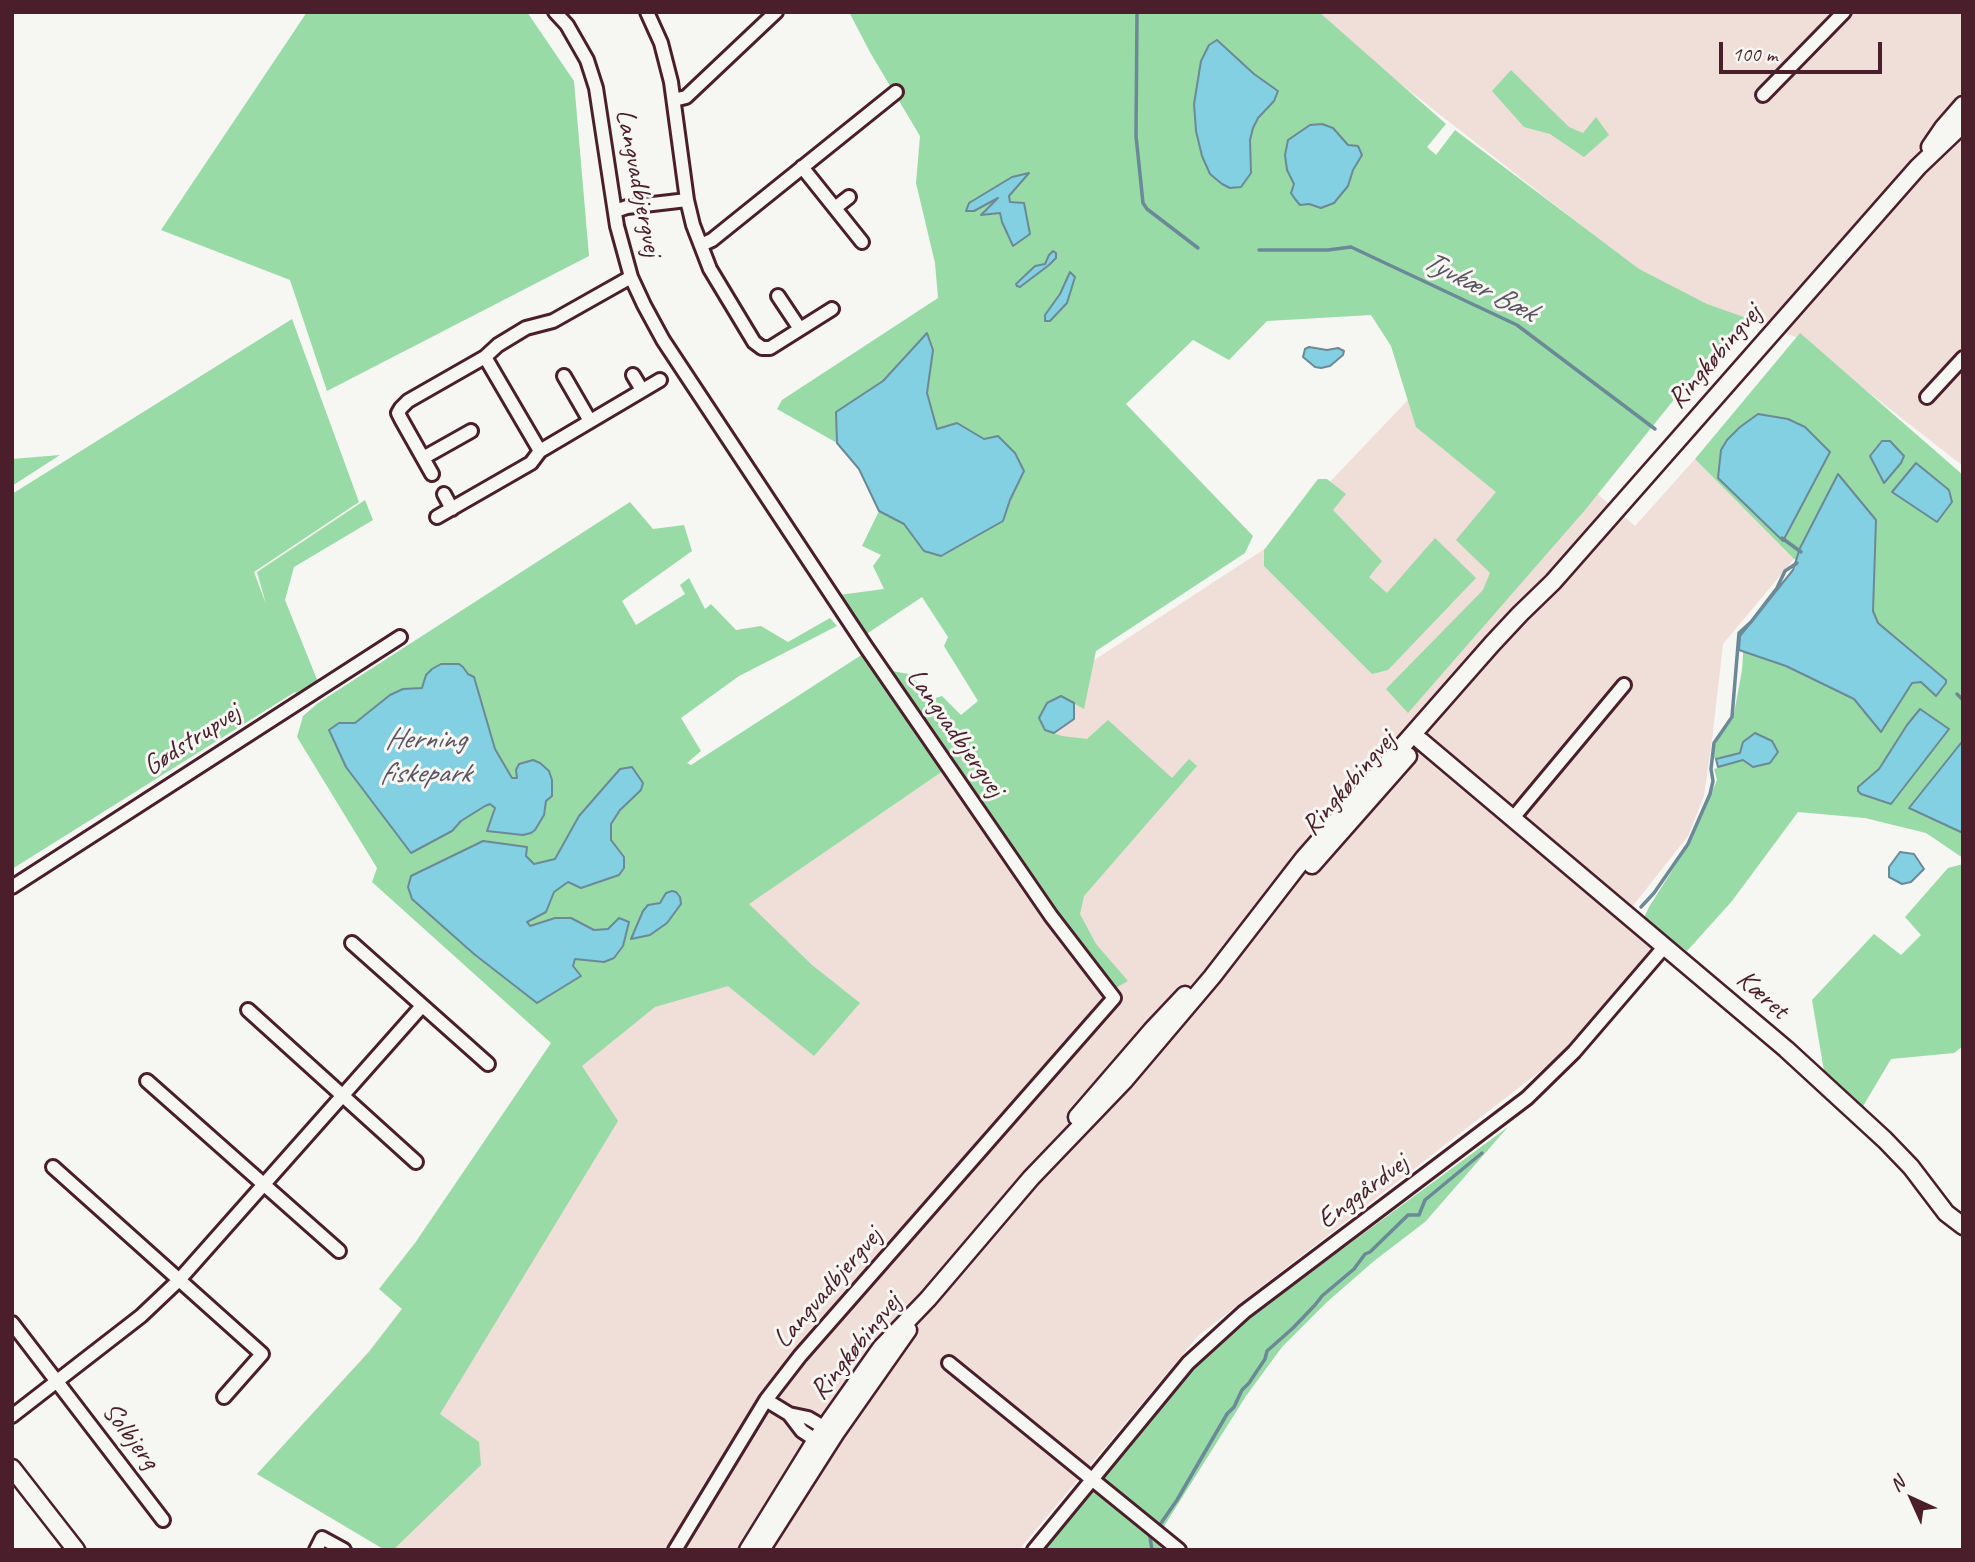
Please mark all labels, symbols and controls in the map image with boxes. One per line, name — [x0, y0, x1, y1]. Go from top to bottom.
scale bar — [1723, 28, 1886, 72]
text: 100 m — [1732, 41, 1777, 67]
street label: Langvadbjergvej — [607, 107, 669, 259]
water label: Tyvkær Bæk — [1416, 243, 1542, 331]
street label: Ringkøbingvej — [1661, 298, 1769, 416]
street label: Langvadbjergvej — [898, 662, 1012, 804]
street label: Gødstrupvej — [137, 696, 247, 784]
water label: Herning fiskepark — [380, 722, 470, 792]
street label: Ringkøbingvej — [1295, 725, 1403, 843]
street label: Kæret — [1729, 963, 1795, 1027]
street label: Enggårdvej — [1311, 1147, 1415, 1237]
street label: Langvadbjergvej — [766, 1221, 890, 1355]
street label: Ringkøbingvej — [803, 1287, 909, 1407]
street label: Solbjerg — [94, 1396, 166, 1476]
north arrow — [1877, 1464, 1947, 1534]
text: N — [1885, 1472, 1910, 1497]

